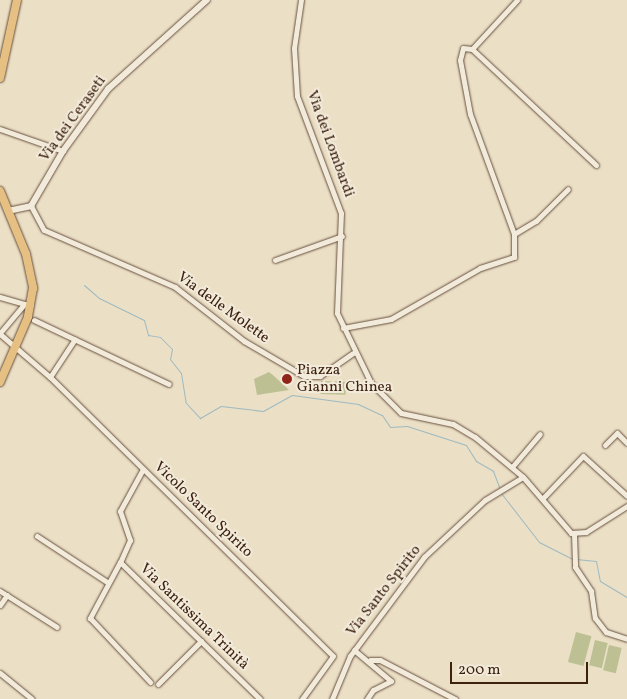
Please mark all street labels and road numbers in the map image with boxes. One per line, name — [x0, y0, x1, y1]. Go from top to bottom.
street label: Via dei Ceraseti — [36, 73, 110, 165]
street label: Via dei Lombardi — [302, 88, 358, 200]
street label: Via delle Molette — [173, 269, 273, 347]
street label: Vicolo Santo Spirito — [150, 458, 256, 562]
street label: Via Santo Spirito — [343, 542, 425, 640]
street label: Via Santissima Trinità — [135, 560, 253, 674]

